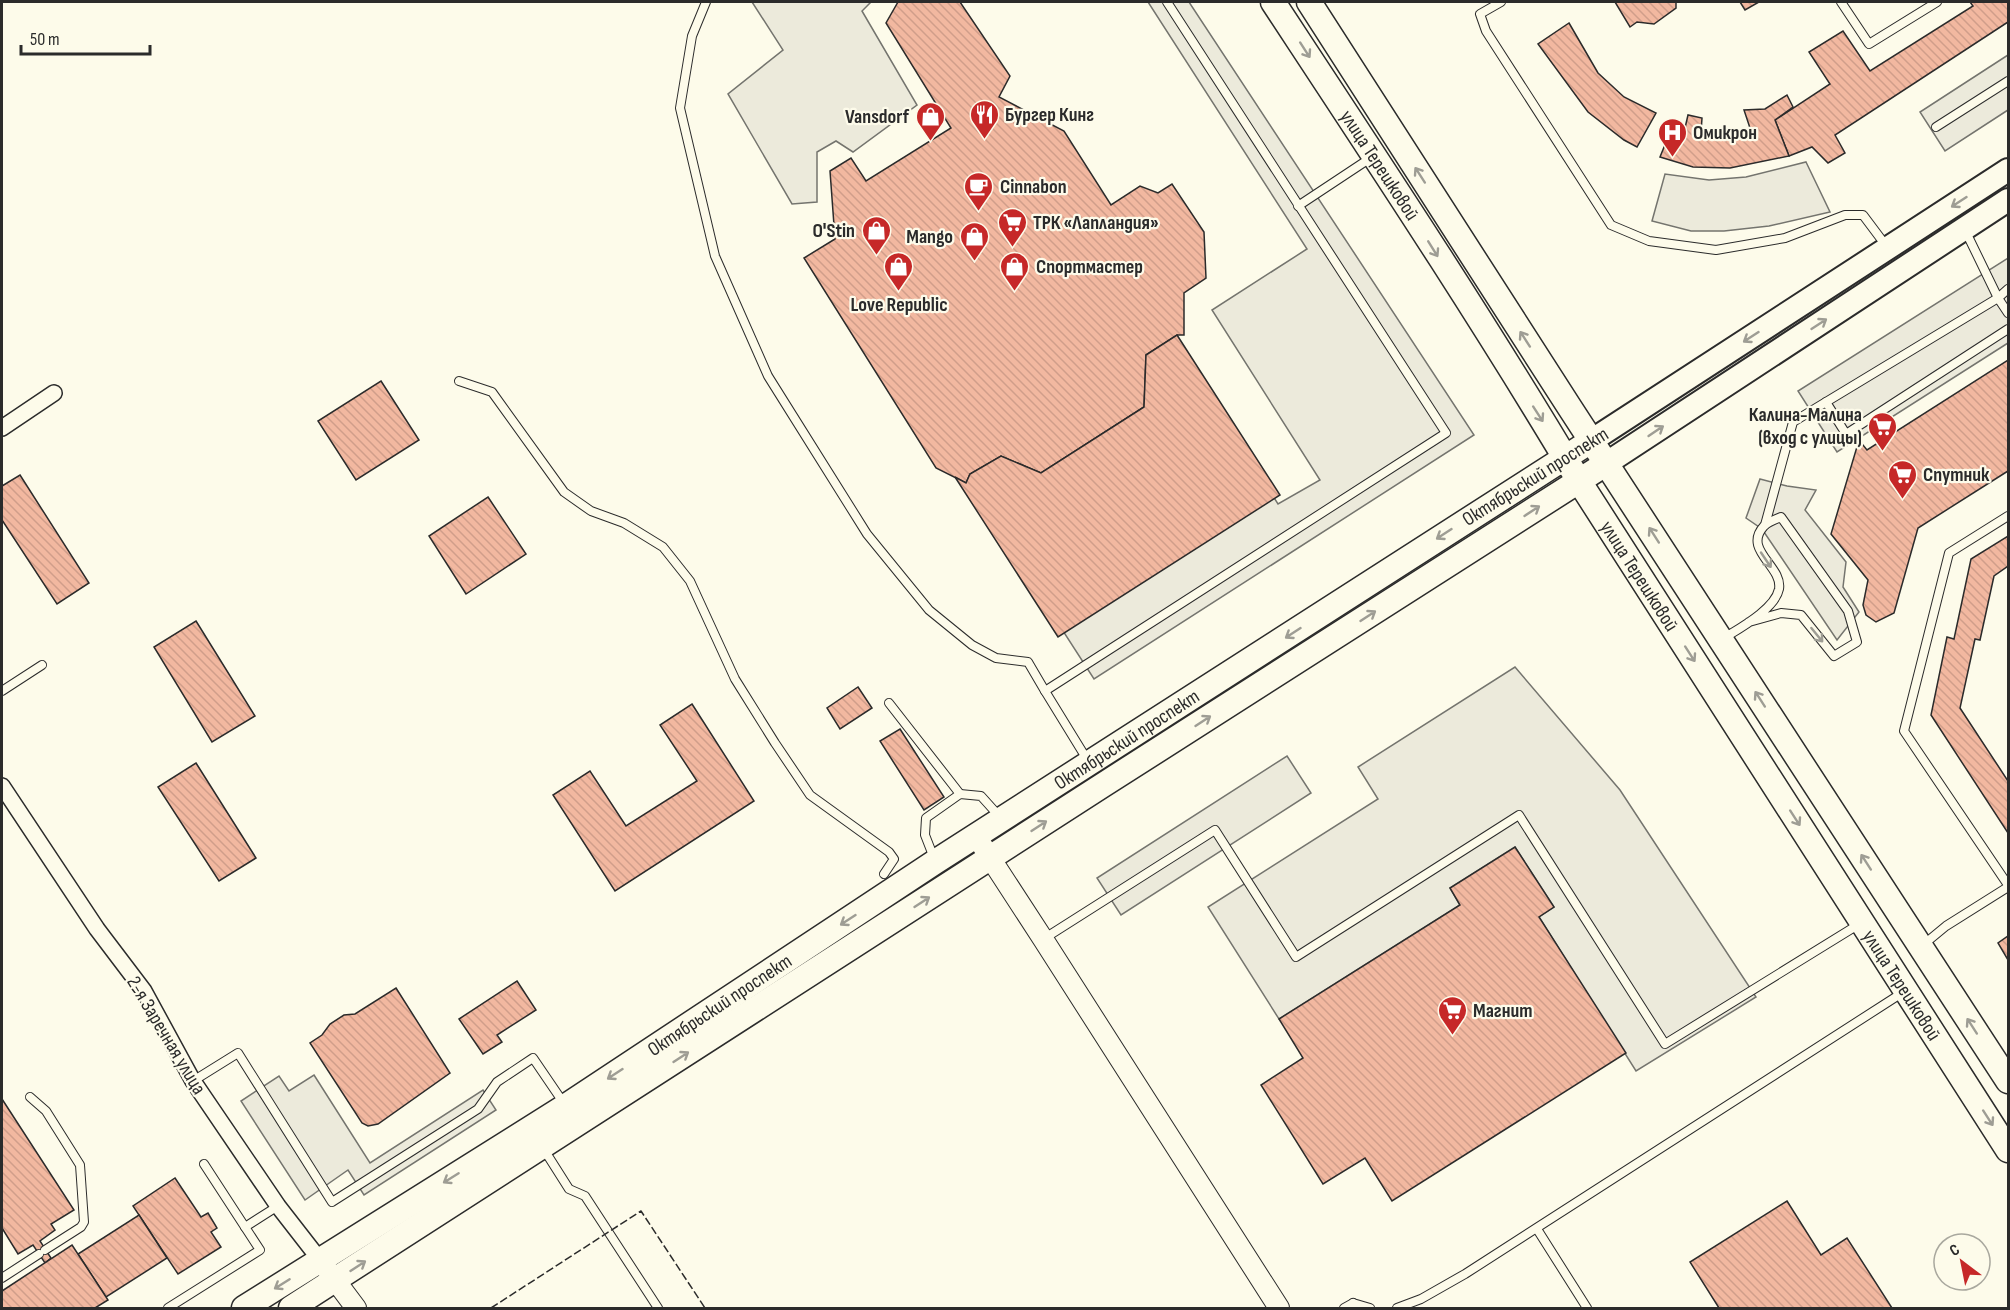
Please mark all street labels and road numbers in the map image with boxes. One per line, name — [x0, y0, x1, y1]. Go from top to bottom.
street label: улица Терешковой — [1334, 106, 1424, 225]
street label: Октябрьский проспект — [1458, 422, 1613, 531]
street label: улица Терешковой — [1595, 516, 1683, 636]
street label: Октябрьский проспект — [1050, 685, 1204, 795]
street label: улица Терешковой — [1857, 926, 1946, 1045]
street label: Октябрьский проспект — [643, 949, 797, 1062]
street label: 2-я Заречная улица — [121, 972, 211, 1099]

